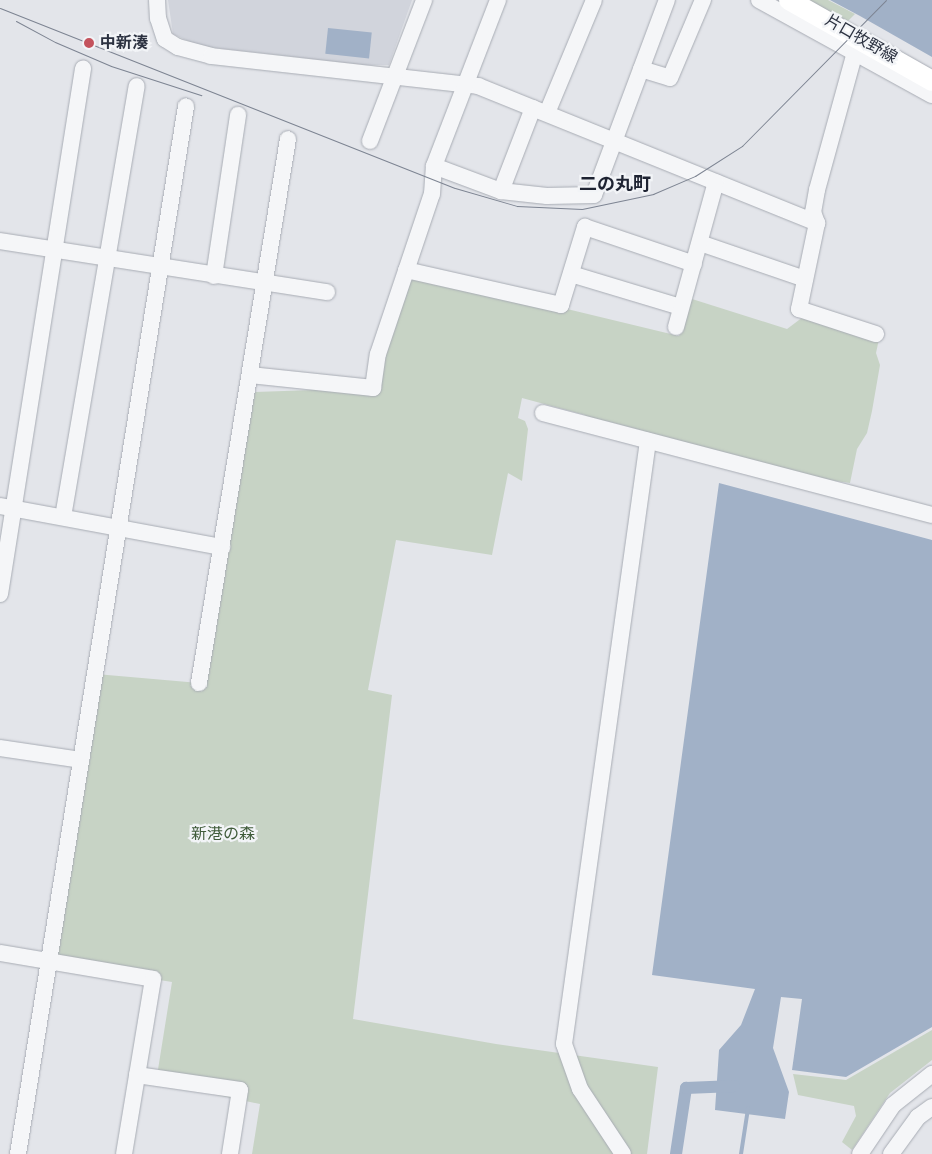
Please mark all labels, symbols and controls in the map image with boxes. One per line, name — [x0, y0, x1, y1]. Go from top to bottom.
street label: 片口牧野線 — [822, 11, 900, 67]
place label: 中新湊 — [100, 33, 148, 53]
marker: 中新湊 — [82, 36, 96, 50]
district label: 二の丸町 — [579, 173, 651, 195]
park label: 新港の森 — [191, 824, 255, 844]

